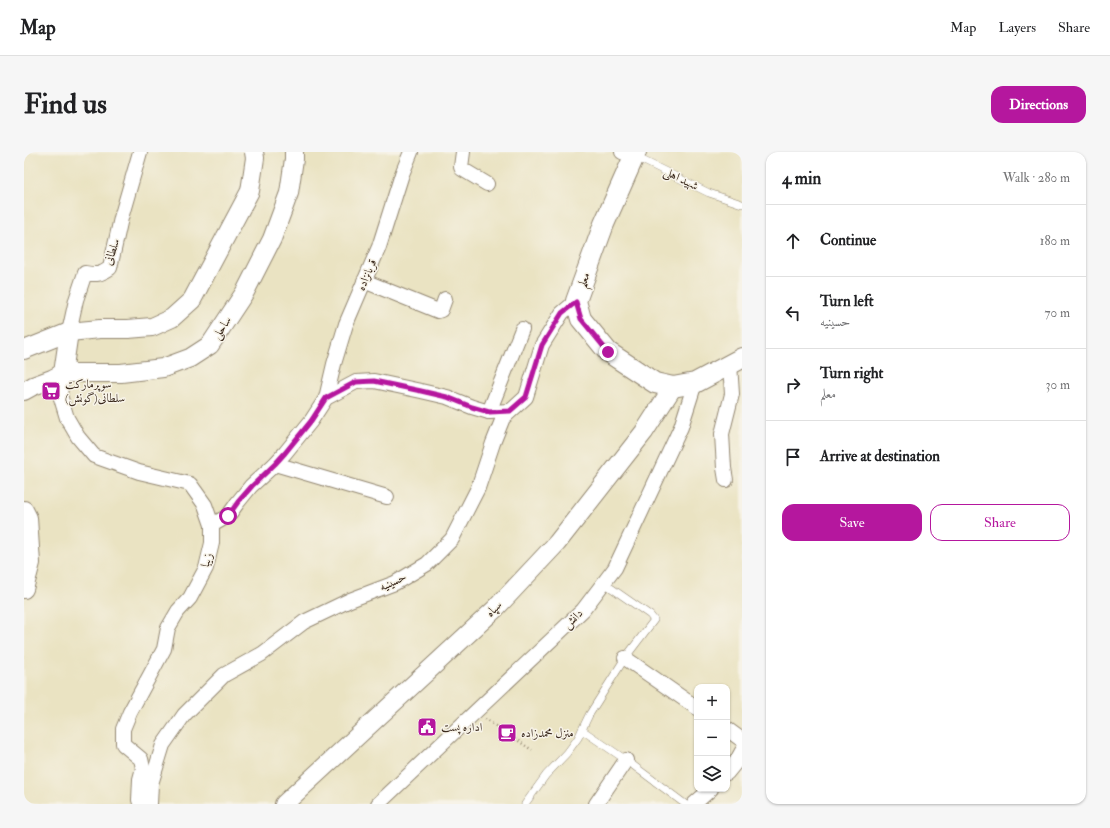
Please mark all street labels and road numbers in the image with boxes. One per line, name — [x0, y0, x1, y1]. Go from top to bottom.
street label: شهید اهلی — [661, 164, 701, 195]
street label: سلطانی — [101, 237, 123, 267]
street label: قربانزاده — [354, 257, 380, 293]
street label: معلم — [574, 270, 597, 291]
street label: ساحلی — [209, 313, 236, 343]
street label: زیبا — [198, 551, 216, 569]
street label: حسینیه — [377, 569, 409, 595]
street label: سپاه — [483, 598, 505, 620]
street label: دانش — [560, 606, 587, 633]

